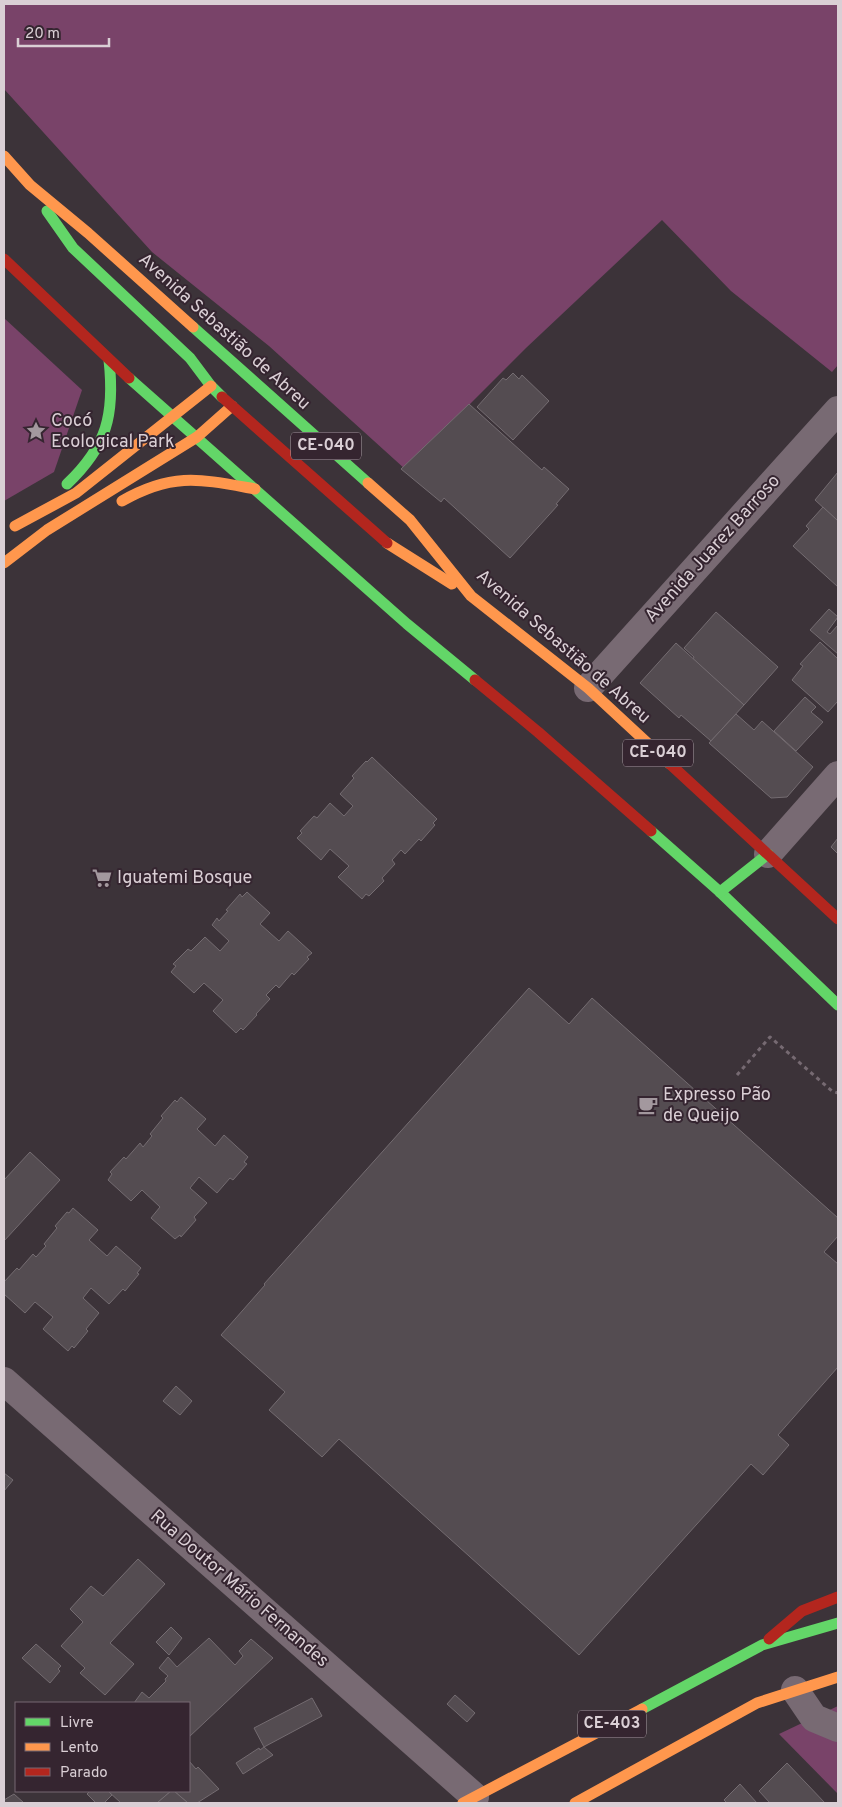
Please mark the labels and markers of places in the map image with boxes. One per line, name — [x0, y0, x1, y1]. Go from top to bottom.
place label: Cocó Ecological Park — [51, 410, 174, 454]
place icon: Cocó Ecological Park — [25, 420, 47, 442]
supermarket icon: Iguatemi Bosque — [91, 867, 113, 889]
place label: Iguatemi Bosque — [117, 867, 252, 890]
place label: Expresso Pão de Queijo — [663, 1084, 771, 1128]
cafe icon: Expresso Pão de Queijo — [637, 1094, 659, 1116]

